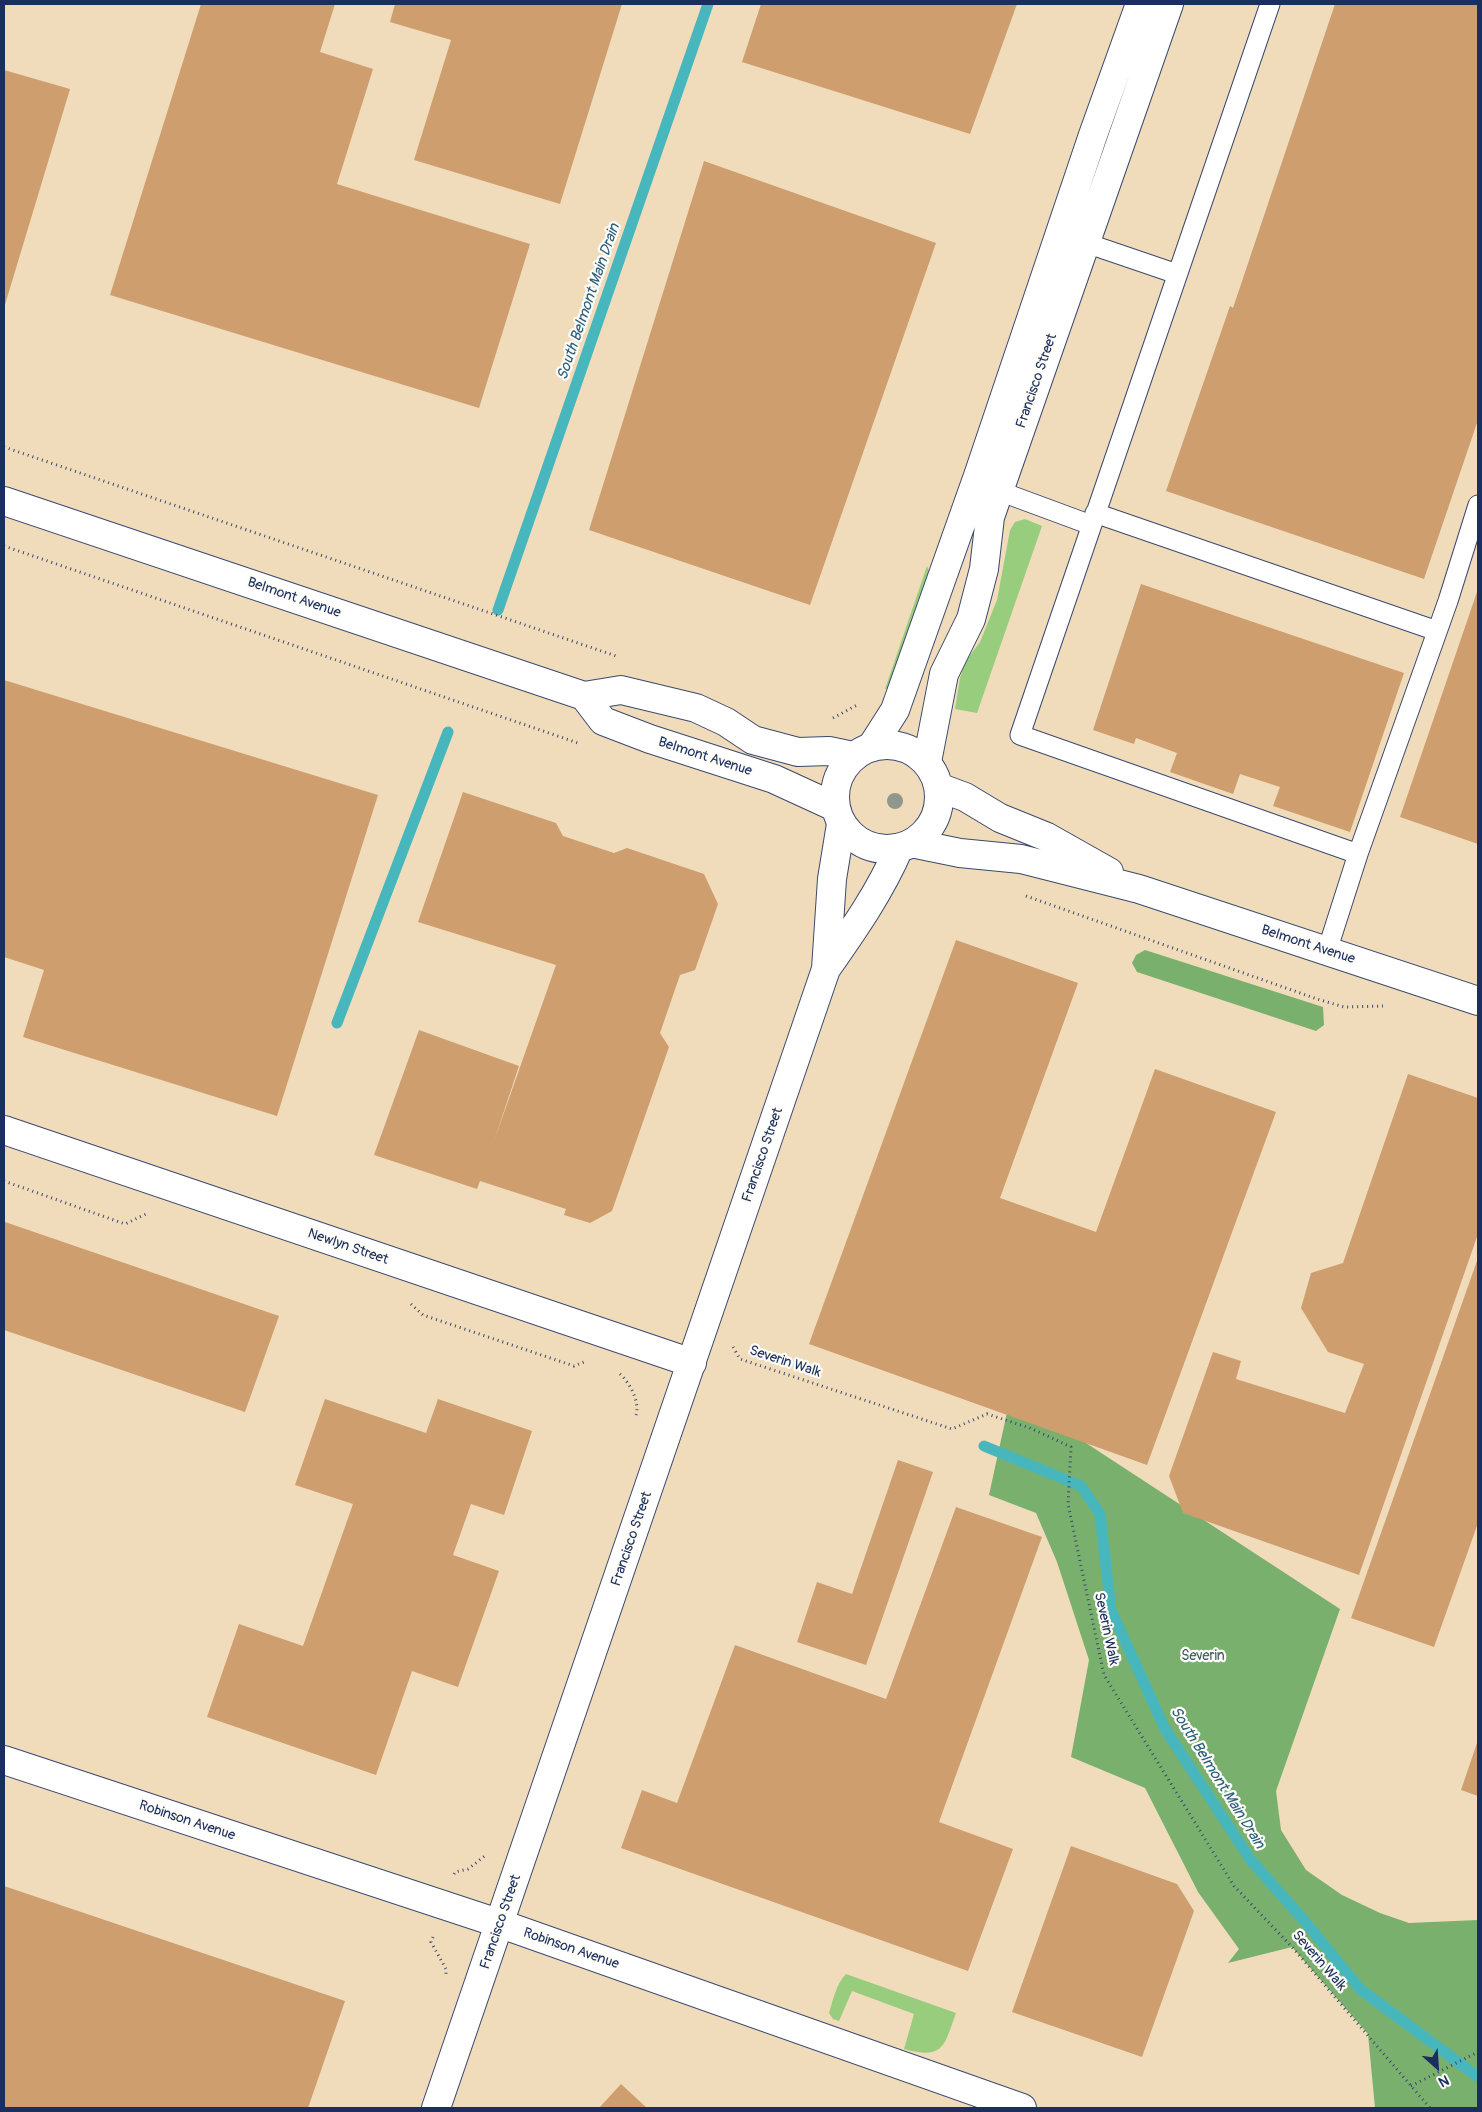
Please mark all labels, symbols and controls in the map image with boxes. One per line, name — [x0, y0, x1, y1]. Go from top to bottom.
water label: South Belmont Main Drain — [554, 222, 624, 382]
street label: Francisco Street — [1013, 331, 1061, 431]
street label: Belmont Avenue — [245, 574, 343, 622]
street label: Belmont Avenue — [656, 734, 754, 780]
street label: Belmont Avenue — [1259, 922, 1357, 968]
street label: Francisco Street — [739, 1105, 787, 1205]
street label: Newlyn Street — [306, 1225, 390, 1269]
street label: Severin Walk — [747, 1343, 823, 1381]
street label: Francisco Street — [608, 1489, 656, 1589]
street label: Severin Walk — [1090, 1591, 1122, 1667]
park label: Severin — [1181, 1648, 1225, 1664]
water label: South Belmont Main Drain — [1166, 1704, 1268, 1852]
street label: Robinson Avenue — [137, 1798, 237, 1844]
street label: Francisco Street — [477, 1872, 525, 1972]
street label: Robinson Avenue — [521, 1925, 621, 1973]
street label: Severin Walk — [1288, 1927, 1350, 1995]
north arrow — [1412, 2042, 1462, 2092]
text: N — [1436, 2071, 1452, 2091]

